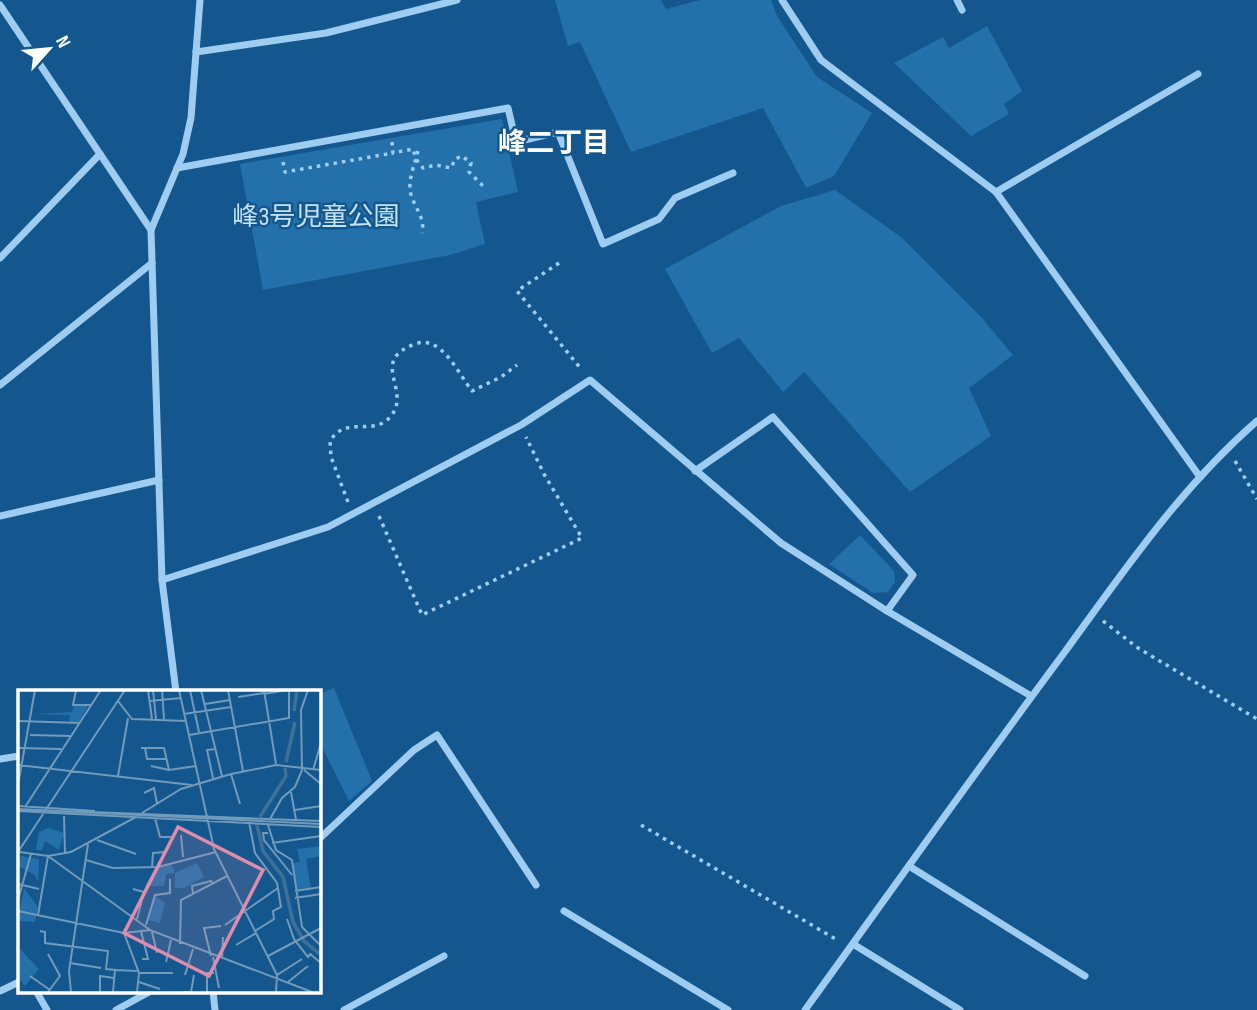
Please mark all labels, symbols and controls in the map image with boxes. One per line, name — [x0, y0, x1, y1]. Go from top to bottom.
north arrow — [14, 14, 84, 84]
text: N — [50, 32, 75, 52]
district label: 峰二丁目 — [498, 127, 610, 160]
park label: 峰3号児童公園 — [233, 202, 399, 233]
inset map — [18, 690, 320, 992]

